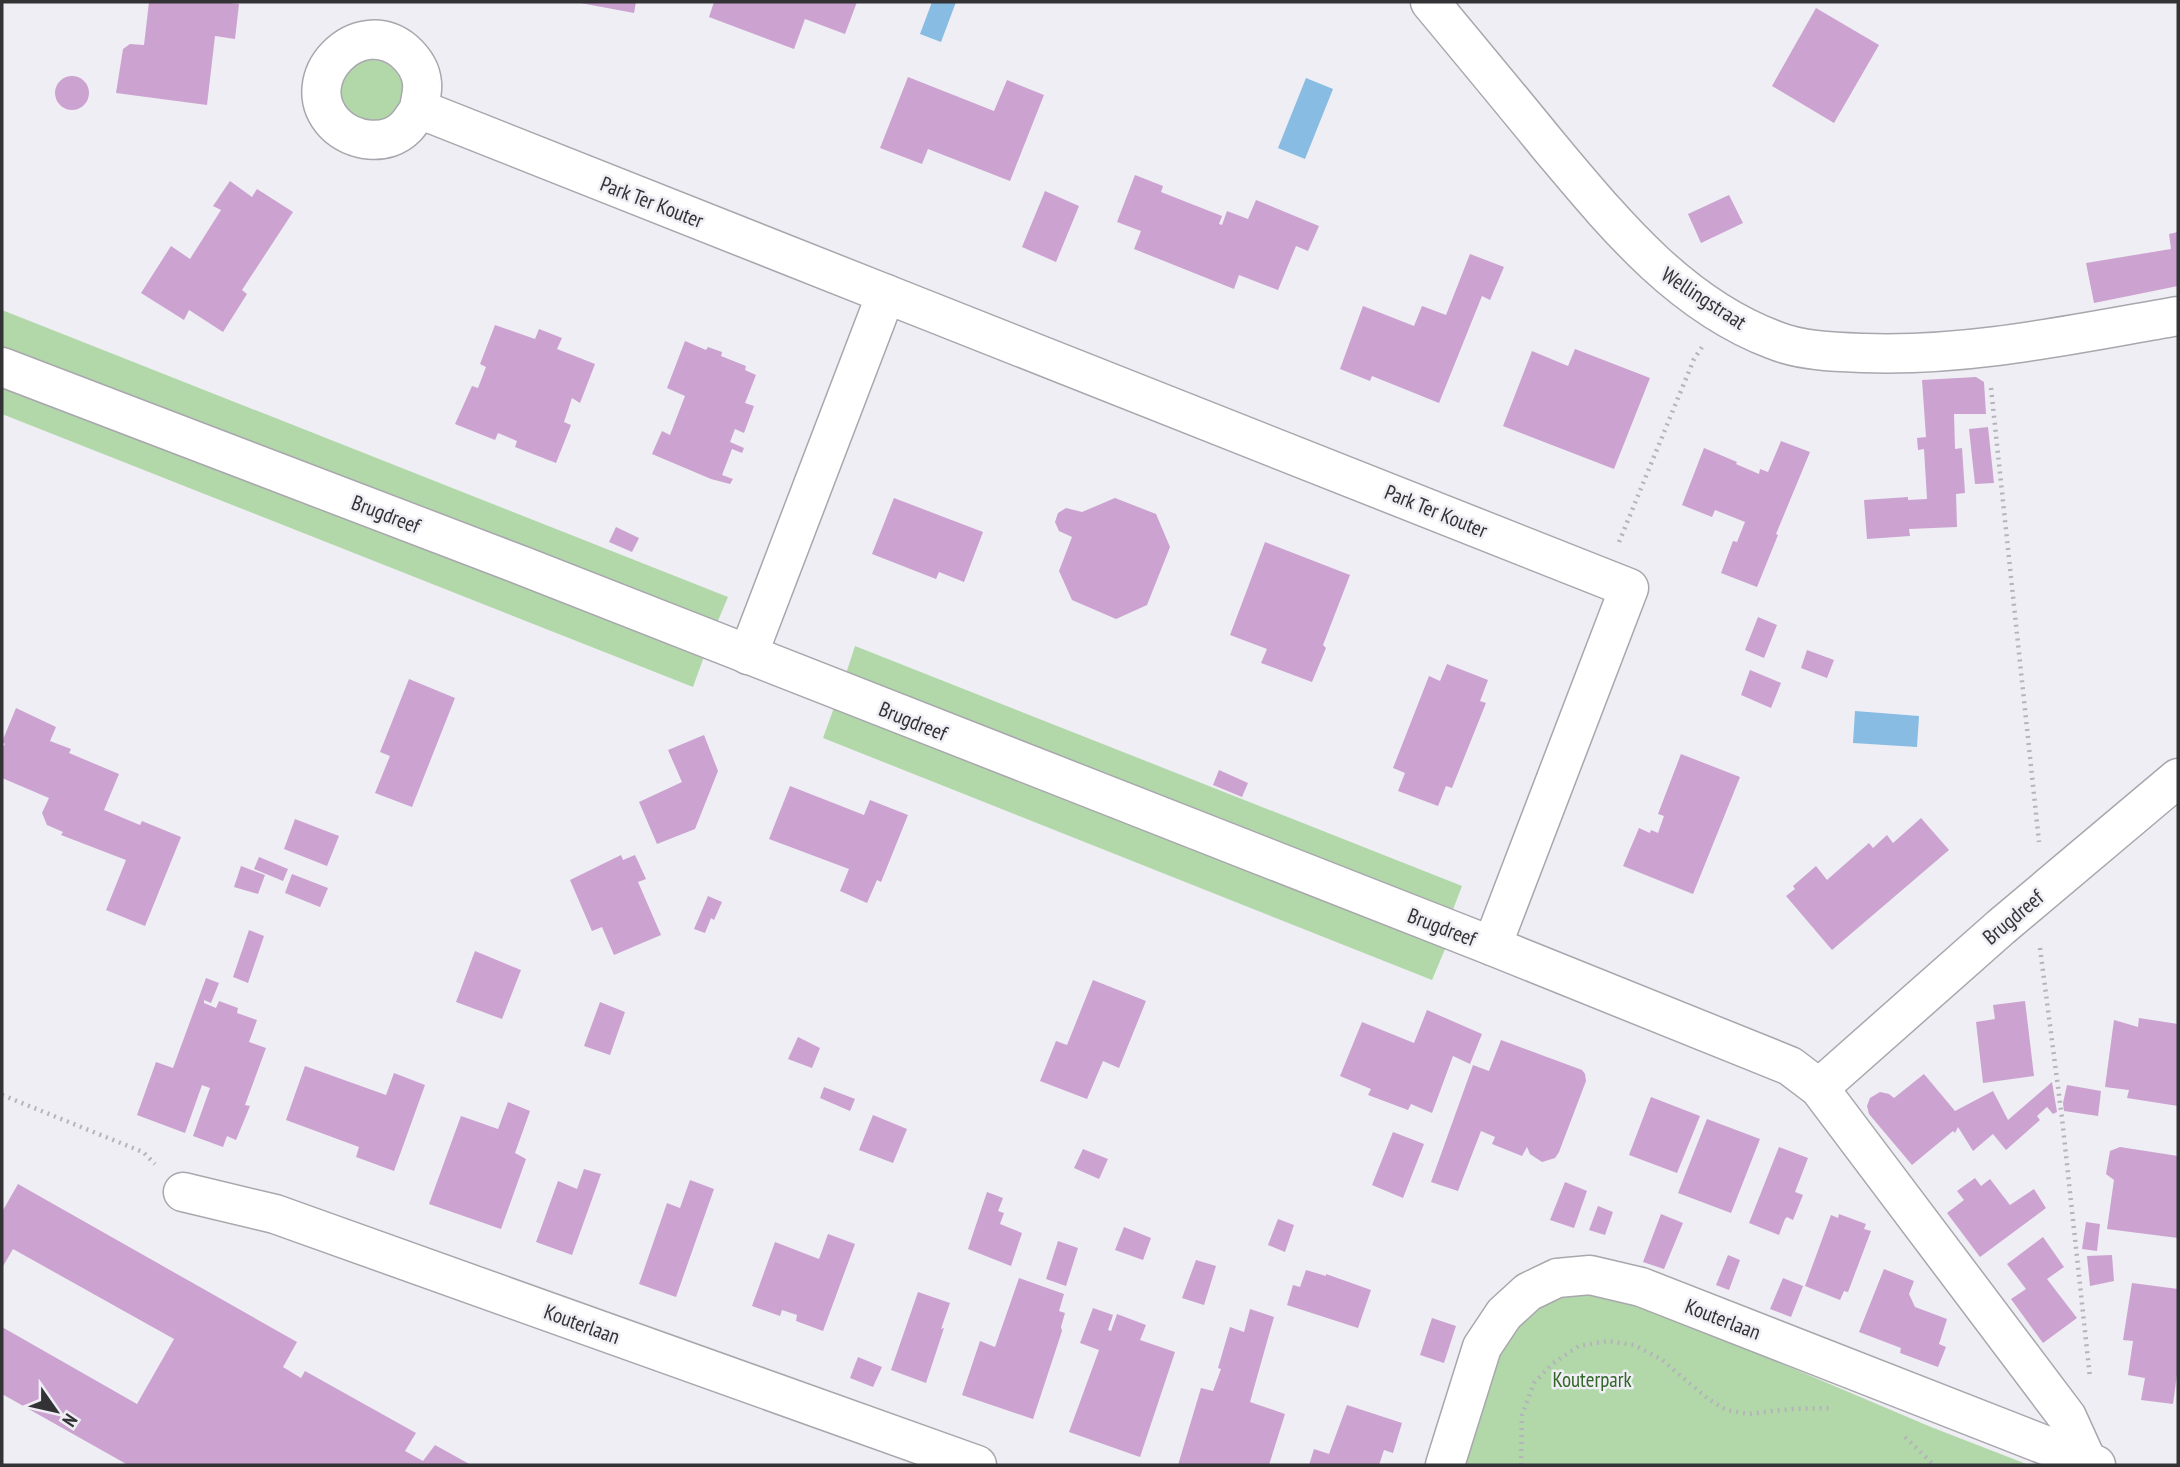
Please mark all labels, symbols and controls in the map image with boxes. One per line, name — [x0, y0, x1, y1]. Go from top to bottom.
street label: Park Ter Kouter — [597, 170, 708, 234]
street label: Wellingstraat — [1656, 261, 1752, 336]
street label: Park Ter Kouter — [1381, 478, 1492, 544]
street label: Brugdreef — [348, 489, 425, 540]
street label: Brugdreef — [875, 695, 952, 747]
street label: Brugdreef — [1977, 883, 2049, 950]
street label: Brugdreef — [1404, 902, 1481, 953]
street label: Kouterlaan — [1681, 1292, 1765, 1346]
street label: Kouterlaan — [540, 1298, 624, 1350]
park label: Kouterpark — [1552, 1366, 1632, 1393]
north arrow — [21, 1376, 91, 1446]
text: N — [57, 1410, 83, 1431]

